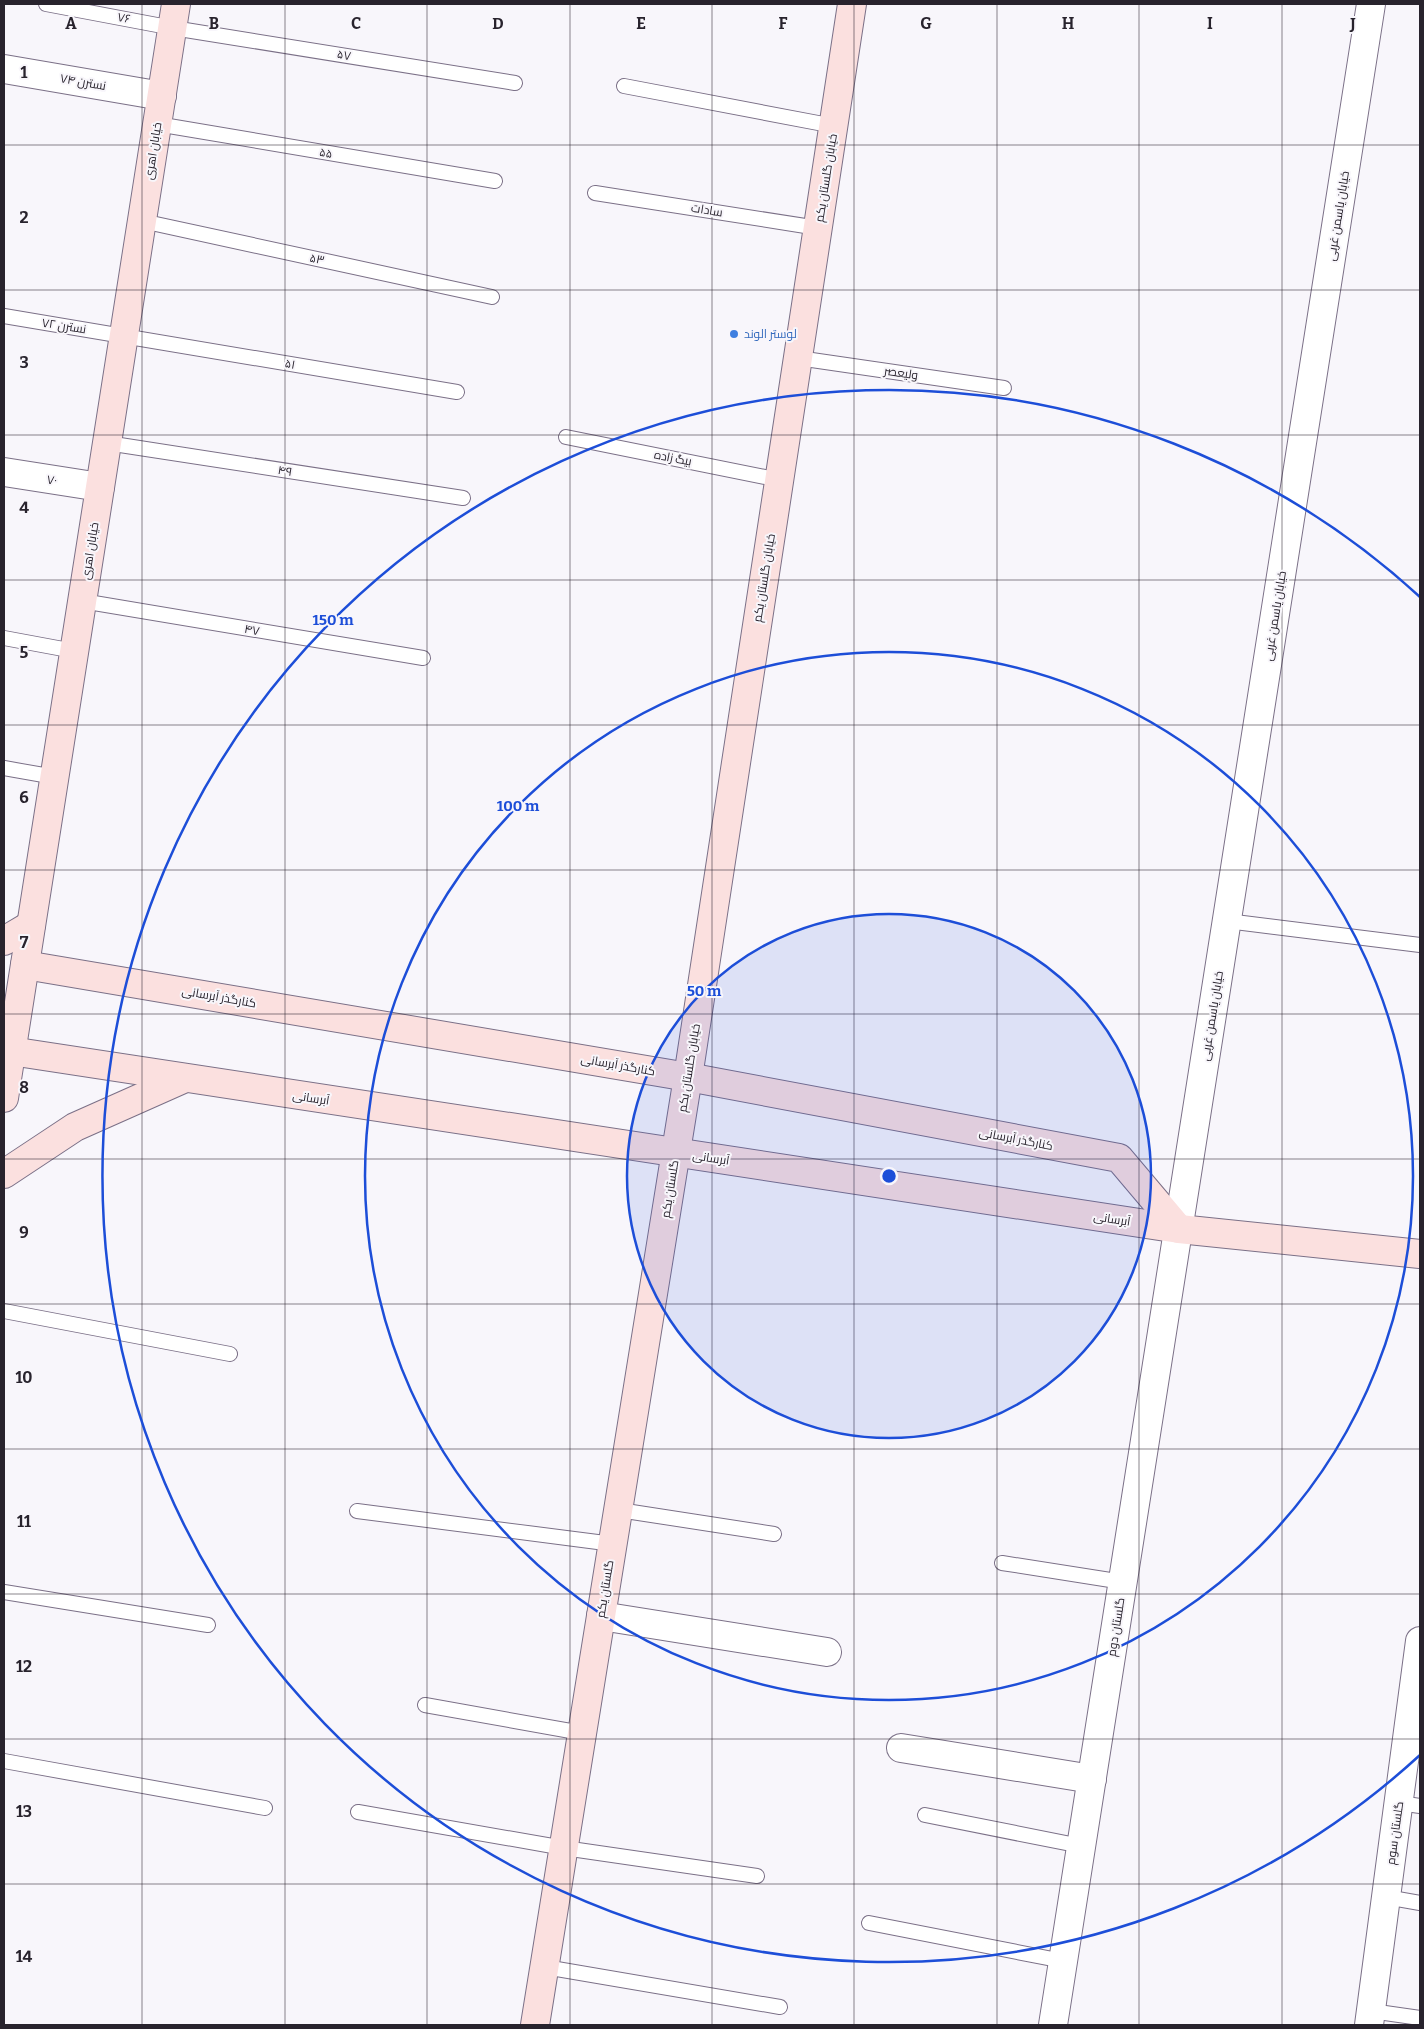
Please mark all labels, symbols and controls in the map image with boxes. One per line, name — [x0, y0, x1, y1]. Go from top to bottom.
street label: ۷۶ — [116, 10, 132, 26]
text: A — [65, 14, 77, 33]
text: B — [209, 14, 219, 33]
text: C — [351, 14, 361, 33]
text: D — [492, 14, 504, 33]
text: E — [636, 14, 646, 33]
text: F — [779, 14, 788, 33]
text: G — [920, 14, 932, 33]
text: H — [1062, 14, 1075, 33]
text: I — [1207, 14, 1213, 33]
text: J — [1349, 14, 1356, 33]
street label: ۵۷ — [336, 47, 353, 63]
text: 1 — [21, 63, 28, 82]
street label: نسترن ۷۴ — [59, 71, 107, 93]
street label: خیابان اهری — [142, 121, 164, 181]
street label: خیابان گلستان یکم — [812, 133, 841, 223]
street label: ۵۵ — [318, 145, 334, 161]
street label: خیابان یاسمن غربی — [1324, 170, 1352, 262]
street label: سادات — [690, 201, 724, 219]
text: 2 — [19, 208, 29, 227]
street label: ۵۳ — [308, 251, 326, 267]
street label: نسترن ۷۲ — [41, 316, 87, 336]
place label: لوستر الوند — [744, 327, 797, 341]
marker: لوستر الوند — [728, 328, 740, 340]
text: 3 — [19, 353, 29, 372]
street label: ۵۱ — [284, 356, 296, 372]
street label: ولیعصر — [882, 364, 919, 382]
street label: بیگ زاده — [653, 447, 693, 469]
street label: ۴۹ — [277, 463, 293, 479]
street label: ۷۰ — [46, 472, 58, 488]
text: 4 — [19, 498, 29, 517]
street label: خیابان اهری — [79, 521, 101, 581]
street label: خیابان گلستان یکم — [750, 533, 779, 623]
street label: خیابان یاسمن غربی — [1261, 570, 1289, 662]
text: 150 m — [312, 611, 354, 629]
street label: ۴۷ — [243, 622, 261, 638]
text: 5 — [20, 643, 29, 662]
text: 6 — [19, 788, 29, 807]
text: 100 m — [497, 797, 540, 815]
text: 7 — [20, 933, 29, 952]
street label: خیابان یاسمن غربی — [1198, 970, 1226, 1062]
text: 50 m — [687, 982, 722, 1000]
street label: کنارگذر آبرسانی — [181, 984, 257, 1010]
street label: خیابان گلستان یکم — [675, 1023, 704, 1113]
street label: کنارگذر آبرسانی — [580, 1052, 656, 1078]
text: 8 — [19, 1078, 29, 1097]
street label: آبرسانی — [291, 1088, 331, 1108]
street label: کنارگذر آبرسانی — [978, 1125, 1054, 1153]
street label: آبرسانی — [691, 1148, 731, 1168]
street label: گلستان یکم — [659, 1159, 682, 1219]
centre of rings — [880, 1167, 898, 1185]
street label: آبرسانی — [1092, 1209, 1132, 1229]
text: 9 — [19, 1223, 29, 1242]
text: 10 — [15, 1368, 33, 1387]
text: 11 — [17, 1512, 31, 1531]
street label: گلستان یکم — [594, 1559, 617, 1619]
street label: گلستان دوم — [1104, 1597, 1129, 1658]
text: 12 — [16, 1657, 32, 1676]
street label: گلستان سوم — [1384, 1800, 1407, 1866]
text: 13 — [16, 1802, 32, 1821]
text: 14 — [16, 1947, 33, 1966]

